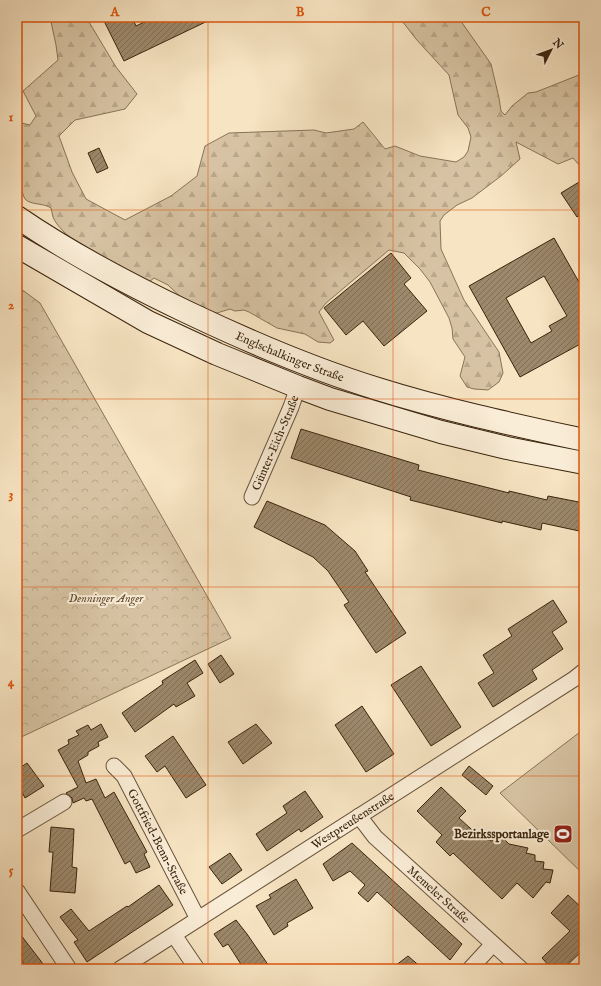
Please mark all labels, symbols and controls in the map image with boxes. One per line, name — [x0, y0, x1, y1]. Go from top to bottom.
text: A — [110, 4, 121, 21]
text: B — [296, 4, 305, 21]
text: C — [481, 4, 491, 21]
north arrow — [531, 30, 571, 70]
text: N — [549, 35, 566, 53]
text: 1 — [9, 109, 14, 126]
text: 2 — [8, 297, 14, 314]
street label: Englschalkinger Straße — [233, 328, 346, 385]
street label: Günter-Eich-Straße — [248, 393, 302, 493]
text: 3 — [9, 486, 14, 503]
park label: Denninger Anger — [69, 591, 144, 607]
text: 4 — [8, 674, 15, 691]
street label: Gottfried-Benn-Straße — [124, 786, 192, 897]
street label: Westpreußenstraße — [308, 788, 397, 852]
sports icon: Bezirkssportanlage — [552, 823, 574, 845]
place label: Bezirkssportanlage — [454, 827, 549, 843]
text: 5 — [9, 862, 14, 879]
street label: Memeler Straße — [404, 862, 473, 927]

